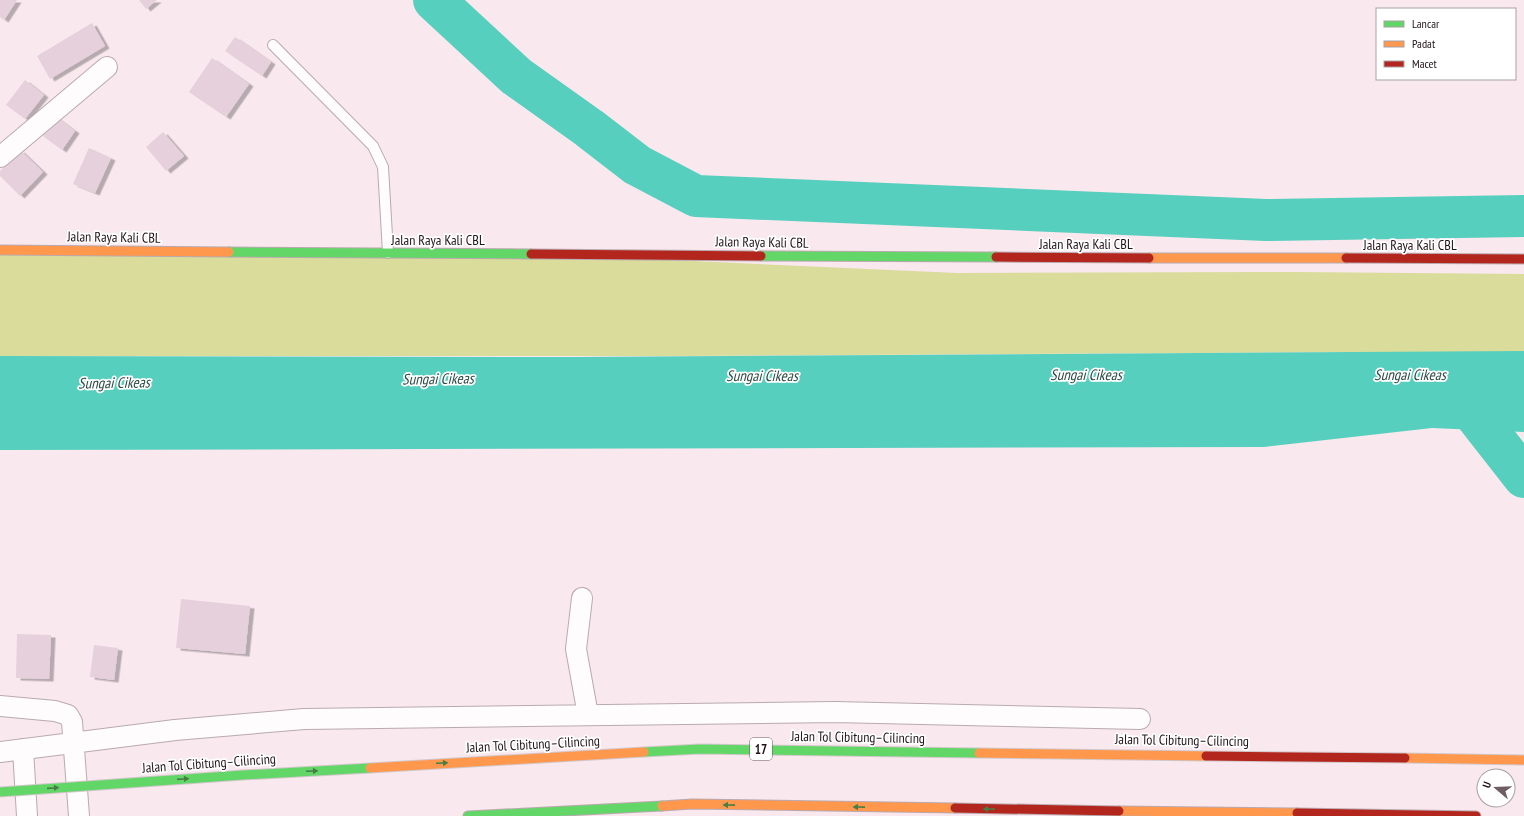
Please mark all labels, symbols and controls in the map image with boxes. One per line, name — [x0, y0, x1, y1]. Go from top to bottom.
legend — [1376, 8, 1516, 80]
text: Lancar — [1412, 16, 1440, 31]
text: Padat — [1412, 36, 1436, 51]
text: Macet — [1412, 56, 1437, 71]
street label: Jalan Raya Kali CBL — [66, 227, 161, 247]
street label: Jalan Raya Kali CBL — [390, 231, 485, 249]
street label: Jalan Raya Kali CBL — [714, 232, 809, 252]
street label: Jalan Raya Kali CBL — [1038, 235, 1133, 253]
street label: Jalan Raya Kali CBL — [1362, 236, 1457, 254]
water label: Sungai Cikeas — [1050, 365, 1124, 384]
water label: Sungai Cikeas — [1374, 365, 1448, 384]
water label: Sungai Cikeas — [726, 366, 800, 385]
water label: Sungai Cikeas — [402, 368, 476, 389]
water label: Sungai Cikeas — [78, 372, 152, 393]
street label: Jalan Tol Cibitung–Cilincing — [790, 727, 925, 747]
street label: Jalan Tol Cibitung–Cilincing — [1114, 730, 1249, 750]
street label: Jalan Tol Cibitung–Cilincing — [465, 732, 600, 757]
road number: 17 — [750, 738, 772, 760]
street label: Jalan Tol Cibitung–Cilincing — [141, 749, 276, 777]
one-way arrow — [436, 760, 448, 767]
one-way arrow — [306, 767, 318, 774]
north arrow — [1476, 768, 1516, 808]
one-way arrow — [177, 776, 189, 783]
text: U — [1479, 779, 1494, 790]
one-way arrow — [47, 785, 59, 792]
one-way arrow — [722, 802, 735, 808]
one-way arrow — [852, 804, 865, 810]
one-way arrow — [982, 806, 995, 812]

